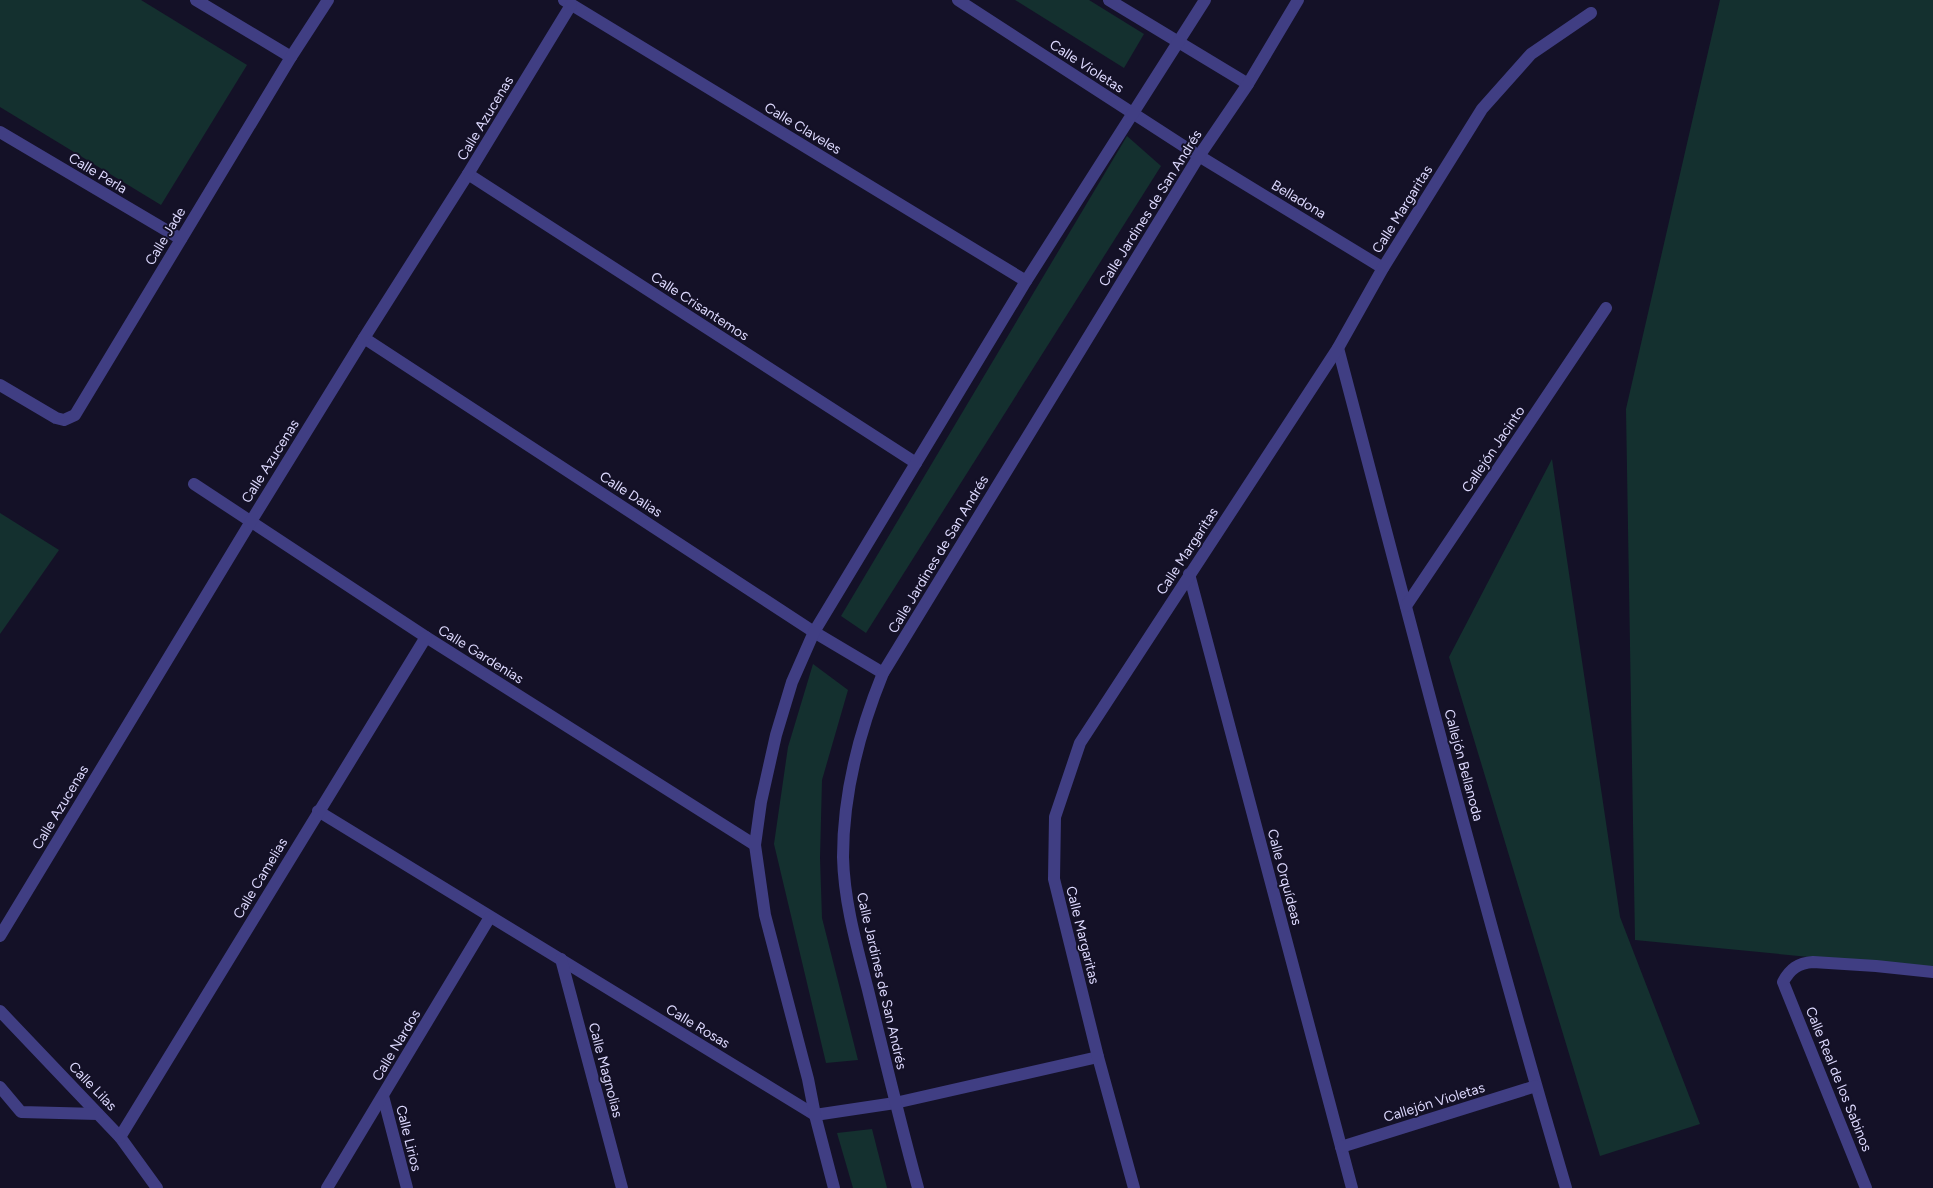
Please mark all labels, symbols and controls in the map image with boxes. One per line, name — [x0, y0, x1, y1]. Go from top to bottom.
street label: Calle Violetas — [1046, 36, 1127, 97]
street label: Calle Azucenas — [454, 73, 517, 164]
street label: Calle Claveles — [761, 99, 844, 158]
street label: Calle Jardines de San Andrés — [1095, 127, 1206, 290]
street label: Calle Perla — [65, 149, 130, 197]
street label: Calle Margaritas — [1369, 162, 1436, 256]
street label: Belladona — [1268, 176, 1329, 222]
street label: Calle Jade — [141, 204, 190, 268]
street label: Calle Crisantemos — [647, 268, 752, 344]
street label: Callejón Jacinto — [1458, 403, 1529, 496]
street label: Calle Azucenas — [238, 416, 303, 506]
street label: Calle Dalias — [596, 468, 665, 521]
street label: Calle Jardines de San Andrés — [884, 472, 992, 636]
street label: Calle Margaritas — [1153, 505, 1222, 598]
street label: Calle Gardenias — [435, 621, 527, 687]
street label: Callejón Bellanoda — [1440, 707, 1487, 823]
street label: Calle Azucenas — [29, 762, 92, 853]
street label: Calle Orquídeas — [1264, 827, 1306, 927]
street label: Calle Camelias — [230, 835, 291, 922]
street label: Calle Margaritas — [1062, 884, 1103, 986]
street label: Calle Jardines de San Andrés — [853, 891, 910, 1071]
street label: Calle Rosas — [663, 1001, 733, 1052]
street label: Calle Real de los Sabinos — [1802, 1004, 1875, 1154]
street label: Calle Nardos — [369, 1007, 424, 1084]
street label: Calle Magnolias — [585, 1021, 626, 1119]
street label: Calle Lilas — [65, 1058, 120, 1114]
street label: Callejón Violetas — [1381, 1079, 1487, 1126]
street label: Calle Lirios — [392, 1103, 425, 1173]

